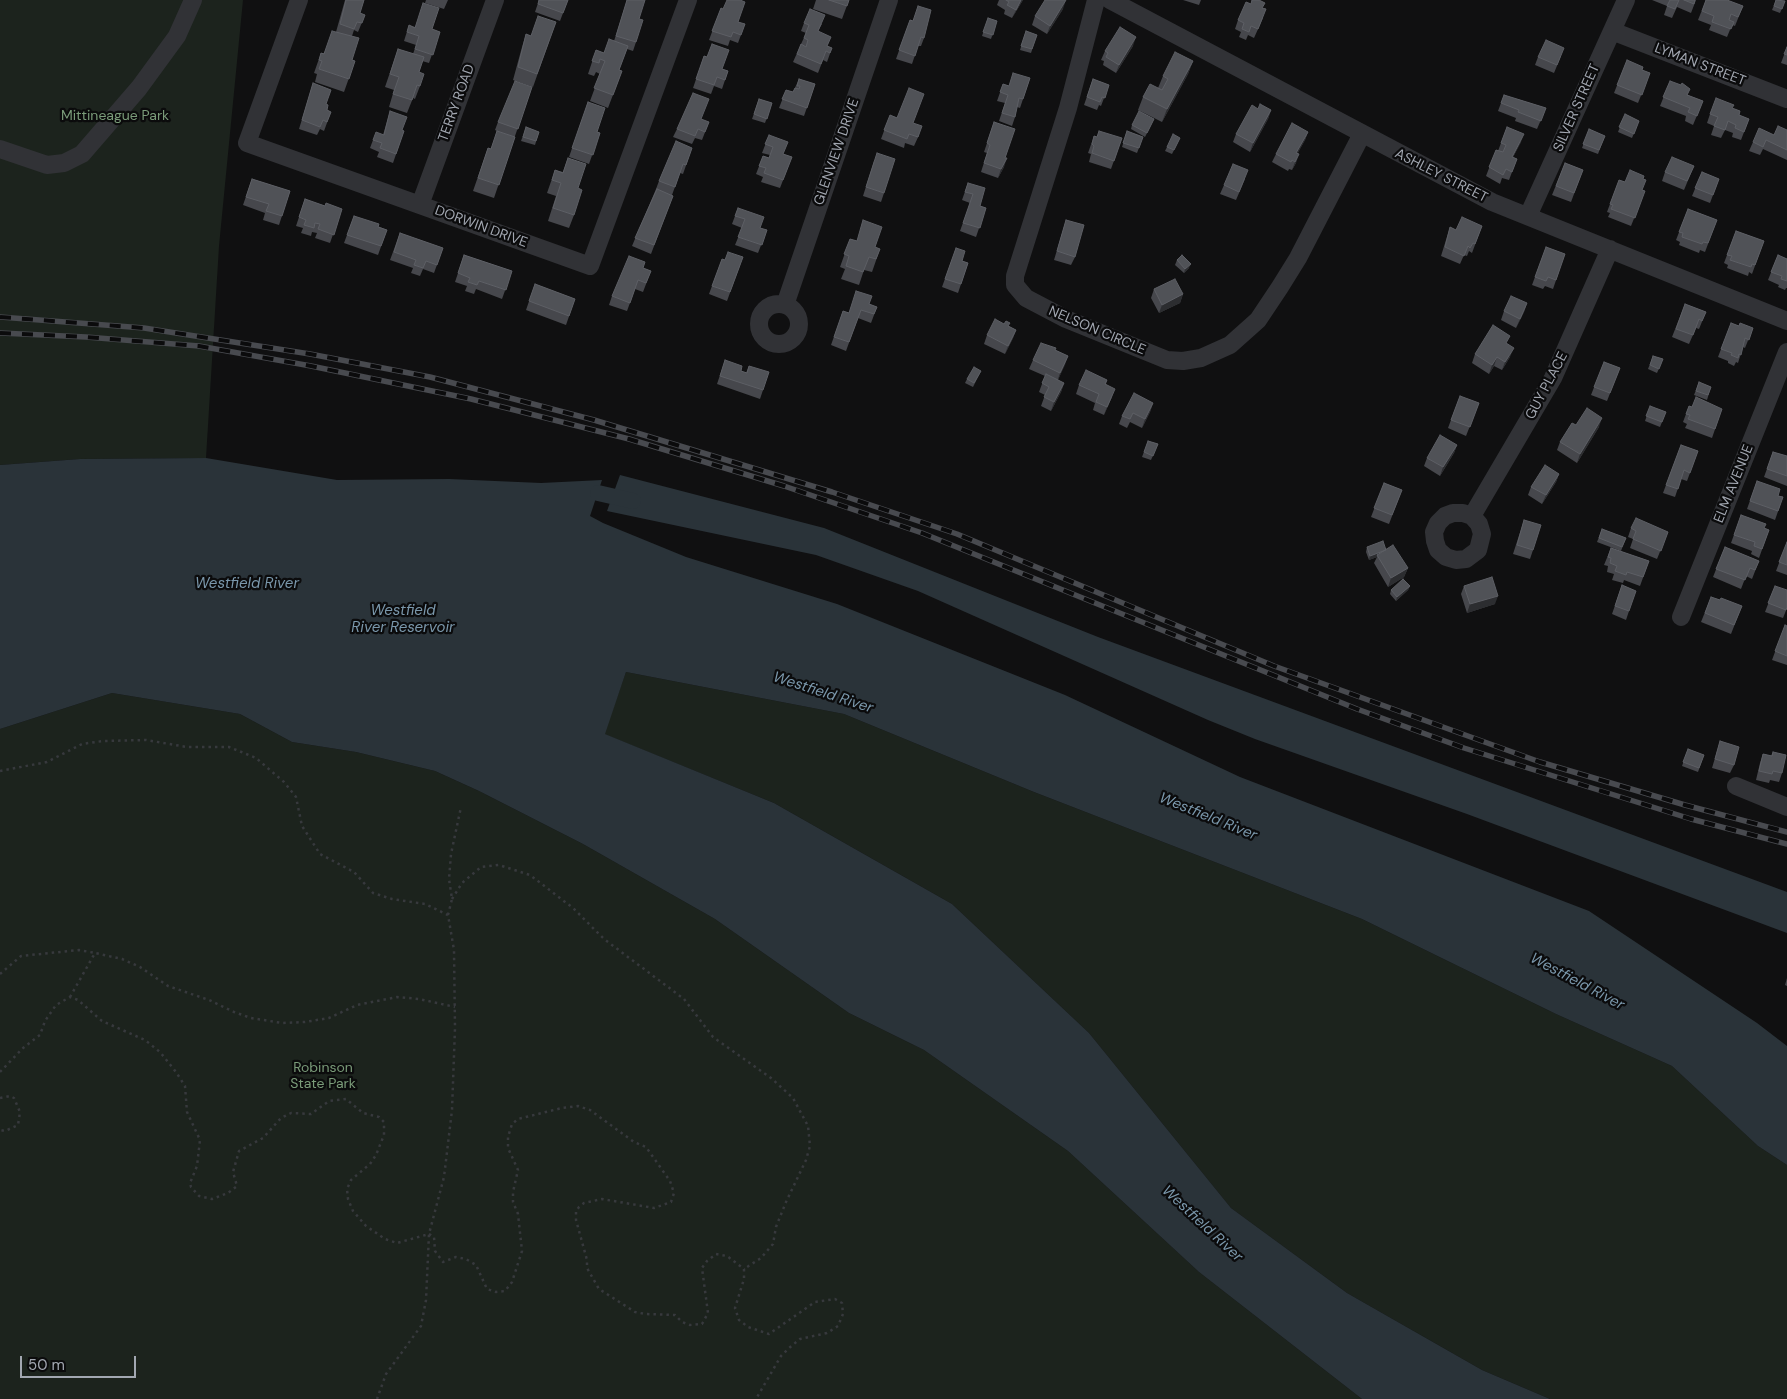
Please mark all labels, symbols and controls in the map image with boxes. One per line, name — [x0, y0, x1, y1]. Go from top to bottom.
street label: LYMAN STREET — [1652, 40, 1748, 90]
street label: TERRY ROAD — [435, 62, 479, 144]
street label: SILVER STREET — [1550, 62, 1604, 154]
street label: GLENVIEW DRIVE — [811, 96, 863, 208]
park label: Mittineague Park — [61, 108, 169, 124]
street label: ASHLEY STREET — [1392, 145, 1490, 207]
street label: DORWIN DRIVE — [432, 202, 530, 252]
street label: NELSON CIRCLE — [1046, 303, 1148, 359]
street label: GUY PLACE — [1522, 349, 1572, 423]
street label: ELM AVENUE — [1711, 442, 1757, 526]
water label: Westfield River — [195, 575, 299, 593]
water label: Westfield River Reservoir — [351, 602, 455, 637]
water label: Westfield River — [771, 668, 875, 718]
water label: Westfield River — [1156, 789, 1260, 845]
water label: Westfield River — [1527, 950, 1627, 1014]
park label: Robinson State Park — [290, 1060, 356, 1092]
water label: Westfield River — [1158, 1182, 1246, 1266]
scale bar — [22, 1346, 139, 1378]
text: 50 m — [28, 1355, 65, 1375]

